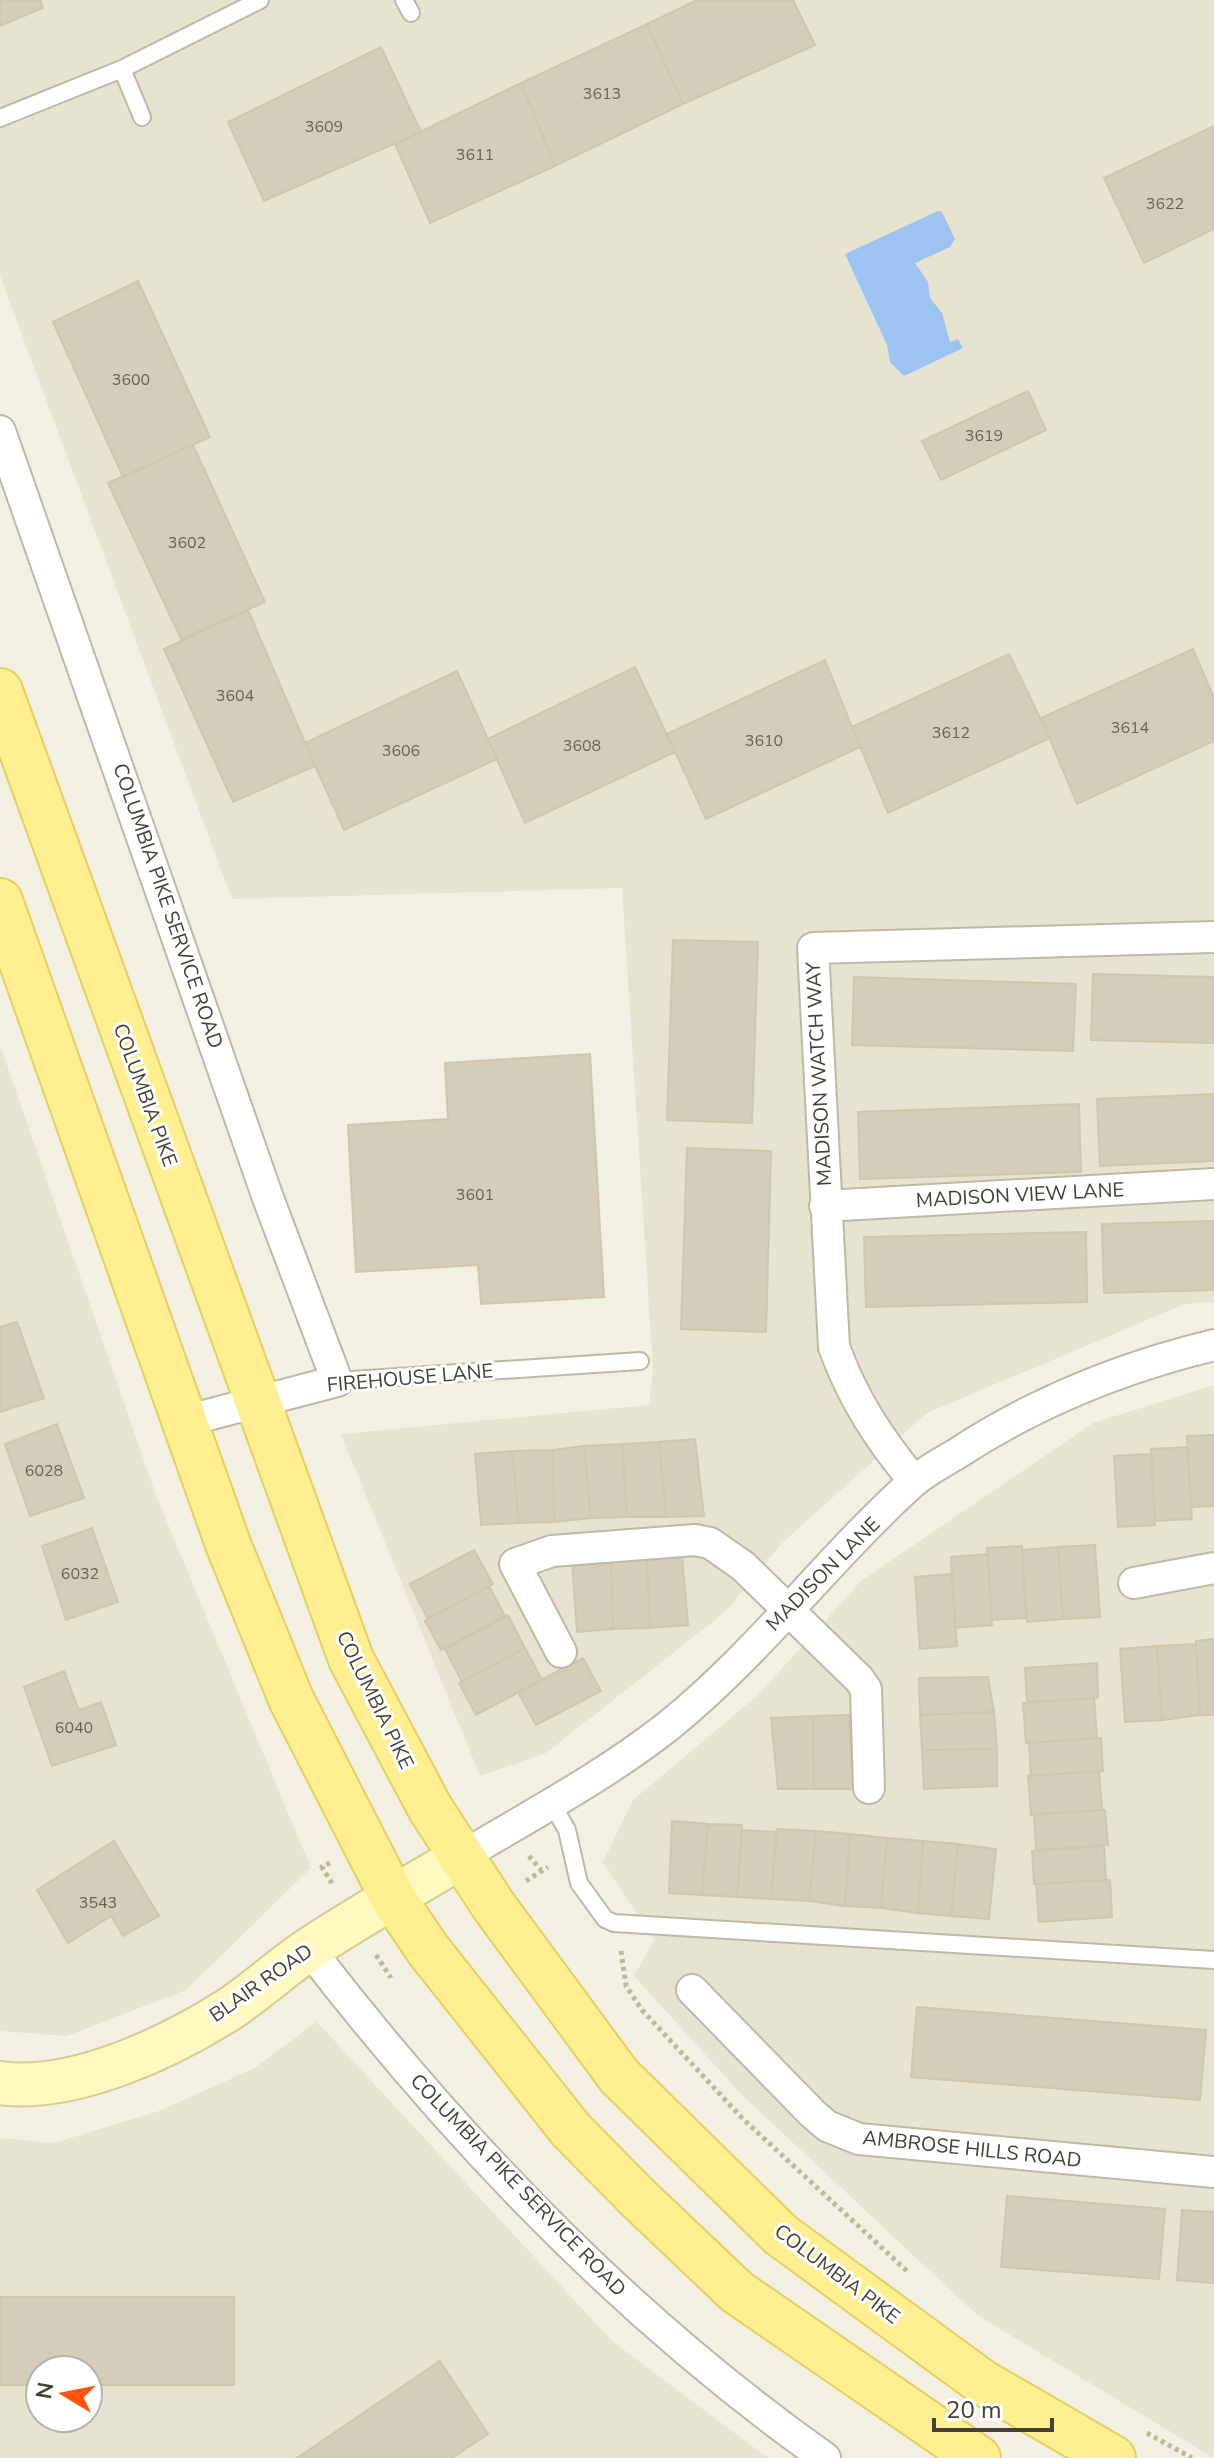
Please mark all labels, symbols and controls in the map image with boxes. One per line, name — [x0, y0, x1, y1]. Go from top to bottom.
house number: 3613 — [583, 83, 621, 105]
house number: 3609 — [305, 116, 343, 138]
house number: 3611 — [456, 144, 494, 166]
house number: 3622 — [1146, 193, 1184, 215]
house number: 3600 — [112, 369, 150, 391]
house number: 3619 — [965, 425, 1003, 447]
house number: 3602 — [168, 532, 206, 554]
house number: 3604 — [216, 685, 255, 707]
house number: 3614 — [1111, 717, 1150, 739]
house number: 3612 — [932, 722, 970, 744]
house number: 3610 — [745, 730, 783, 752]
house number: 3608 — [563, 735, 601, 757]
house number: 3606 — [382, 740, 420, 762]
street label: COLUMBIA PIKE SERVICE ROAD — [106, 760, 230, 1052]
street label: MADISON WATCH WAY — [800, 960, 838, 1187]
street label: COLUMBIA PIKE — [107, 1020, 183, 1170]
street label: MADISON VIEW LANE — [915, 1176, 1125, 1214]
house number: 3601 — [456, 1184, 494, 1206]
street label: FIREHOUSE LANE — [326, 1357, 494, 1399]
house number: 6028 — [25, 1460, 63, 1482]
street label: MADISON LANE — [760, 1511, 886, 1637]
house number: 6032 — [61, 1563, 99, 1585]
street label: COLUMBIA PIKE — [330, 1626, 420, 1774]
house number: 6040 — [55, 1717, 93, 1739]
house number: 3543 — [79, 1892, 117, 1914]
street label: BLAIR ROAD — [204, 1938, 318, 2028]
street label: COLUMBIA PIKE SERVICE ROAD — [404, 2068, 632, 2302]
street label: AMBROSE HILLS ROAD — [861, 2124, 1083, 2174]
street label: COLUMBIA PIKE — [769, 2218, 905, 2330]
north arrow — [24, 2354, 104, 2434]
text: N — [29, 2380, 61, 2401]
scale bar — [934, 2382, 1052, 2432]
text: 20 m — [946, 2394, 1002, 2426]

